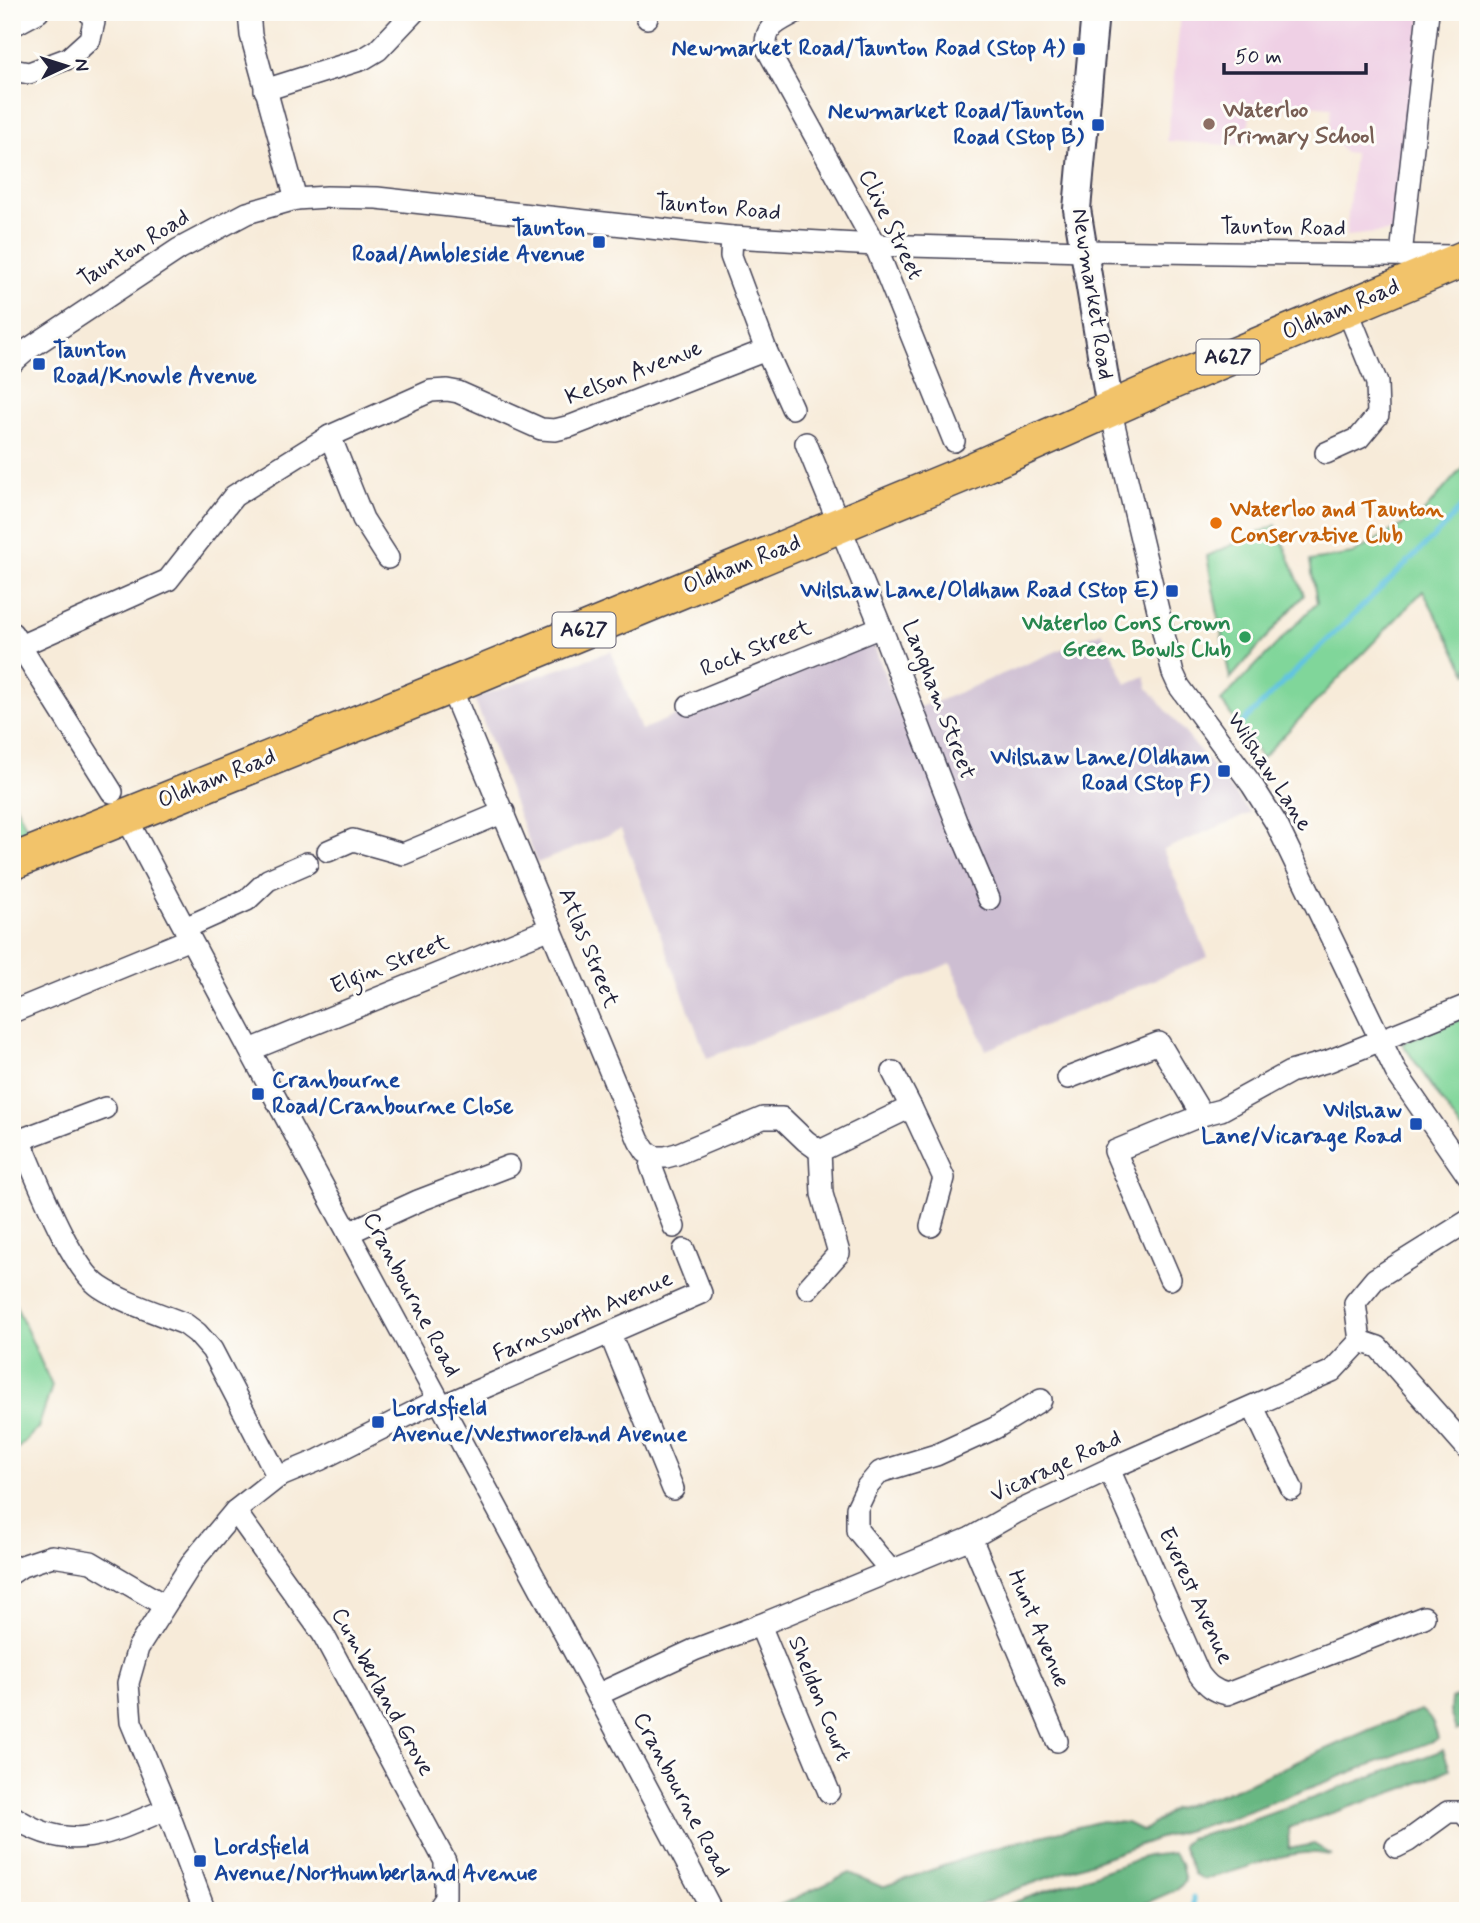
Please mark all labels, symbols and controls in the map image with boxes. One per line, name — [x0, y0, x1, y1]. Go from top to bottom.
north arrow — [32, 32, 102, 102]
scale bar — [1224, 32, 1366, 76]
place label: Newmarket Road/Taunton Road (Stop A) — [672, 34, 1066, 64]
marker: Newmarket Road/Taunton Road (Stop A) — [1071, 41, 1087, 57]
text: 50 m — [1235, 43, 1282, 71]
text: N — [69, 58, 94, 72]
place label: Waterloo Primary School — [1222, 96, 1375, 152]
place label: Newmarket Road/Taunton Road (Stop B) — [828, 97, 1085, 153]
marker: Waterloo Primary School — [1201, 116, 1217, 132]
marker: Newmarket Road/Taunton Road (Stop B) — [1090, 117, 1106, 133]
street label: Clive Street — [850, 165, 930, 285]
street label: Taunton Road — [654, 188, 782, 228]
street label: Taunton Road — [73, 203, 195, 295]
street label: Newmarket Road — [1064, 206, 1120, 382]
street label: Taunton Road — [1220, 212, 1346, 244]
place label: Taunton Road/Ambleside Avenue — [352, 214, 585, 270]
marker: Taunton Road/Ambleside Avenue — [591, 234, 607, 250]
street label: Oldham Road — [1278, 272, 1404, 348]
street label: Kelson Avenue — [561, 333, 707, 413]
place label: Taunton Road/Knowle Avenue — [53, 336, 257, 392]
road number: A627 — [1196, 340, 1260, 374]
marker: Taunton Road/Knowle Avenue — [31, 356, 47, 372]
place label: Waterloo and Taunton Conservative Club — [1229, 495, 1444, 551]
marker: Waterloo and Taunton Conservative Club — [1208, 515, 1224, 531]
street label: Oldham Road — [679, 528, 805, 602]
place label: Wilshaw Lane/Oldham Road (Stop E) — [799, 576, 1159, 606]
marker: Wilshaw Lane/Oldham Road (Stop E) — [1164, 583, 1180, 599]
place label: Waterloo Cons Crown Green Bowls Club — [1021, 609, 1231, 665]
road number: A627 — [552, 612, 616, 648]
street label: Rock Street — [696, 613, 816, 685]
street label: Langham Street — [892, 616, 982, 785]
marker: Waterloo Cons Crown Green Bowls Club — [1237, 629, 1253, 645]
street label: Wilshaw Lane — [1219, 706, 1319, 838]
street label: Oldham Road — [154, 742, 280, 816]
place label: Wilshaw Lane/Oldham Road (Stop F) — [989, 743, 1211, 799]
marker: Wilshaw Lane/Oldham Road (Stop F) — [1216, 763, 1232, 779]
street label: Atlas Street — [550, 884, 626, 1013]
street label: Elgin Street — [326, 927, 455, 1004]
place label: Cranbourne Road/Cranbourne Close — [272, 1066, 514, 1122]
marker: Cranbourne Road/Cranbourne Close — [250, 1086, 266, 1102]
place label: Wilshaw Lane/Vicarage Road — [1201, 1096, 1402, 1152]
marker: Wilshaw Lane/Vicarage Road — [1408, 1116, 1424, 1132]
street label: Cranbourne Road — [355, 1207, 467, 1383]
street label: Farnsworth Avenue — [489, 1264, 677, 1370]
place label: Lordsfield Avenue/Westmoreland Avenue — [392, 1394, 688, 1450]
marker: Lordsfield Avenue/Westmoreland Avenue — [370, 1414, 386, 1430]
street label: Vicarage Road — [986, 1424, 1126, 1510]
street label: Everest Avenue — [1150, 1523, 1240, 1669]
street label: Hunt Avenue — [1000, 1566, 1076, 1692]
street label: Cumberland Grove — [323, 1602, 441, 1782]
street label: Sheldon Court — [780, 1632, 858, 1766]
street label: Cranbourne Road — [625, 1707, 737, 1883]
place label: Lordsfield Avenue/Northumberland Avenue — [214, 1833, 538, 1889]
marker: Lordsfield Avenue/Northumberland Avenue — [192, 1853, 208, 1869]

